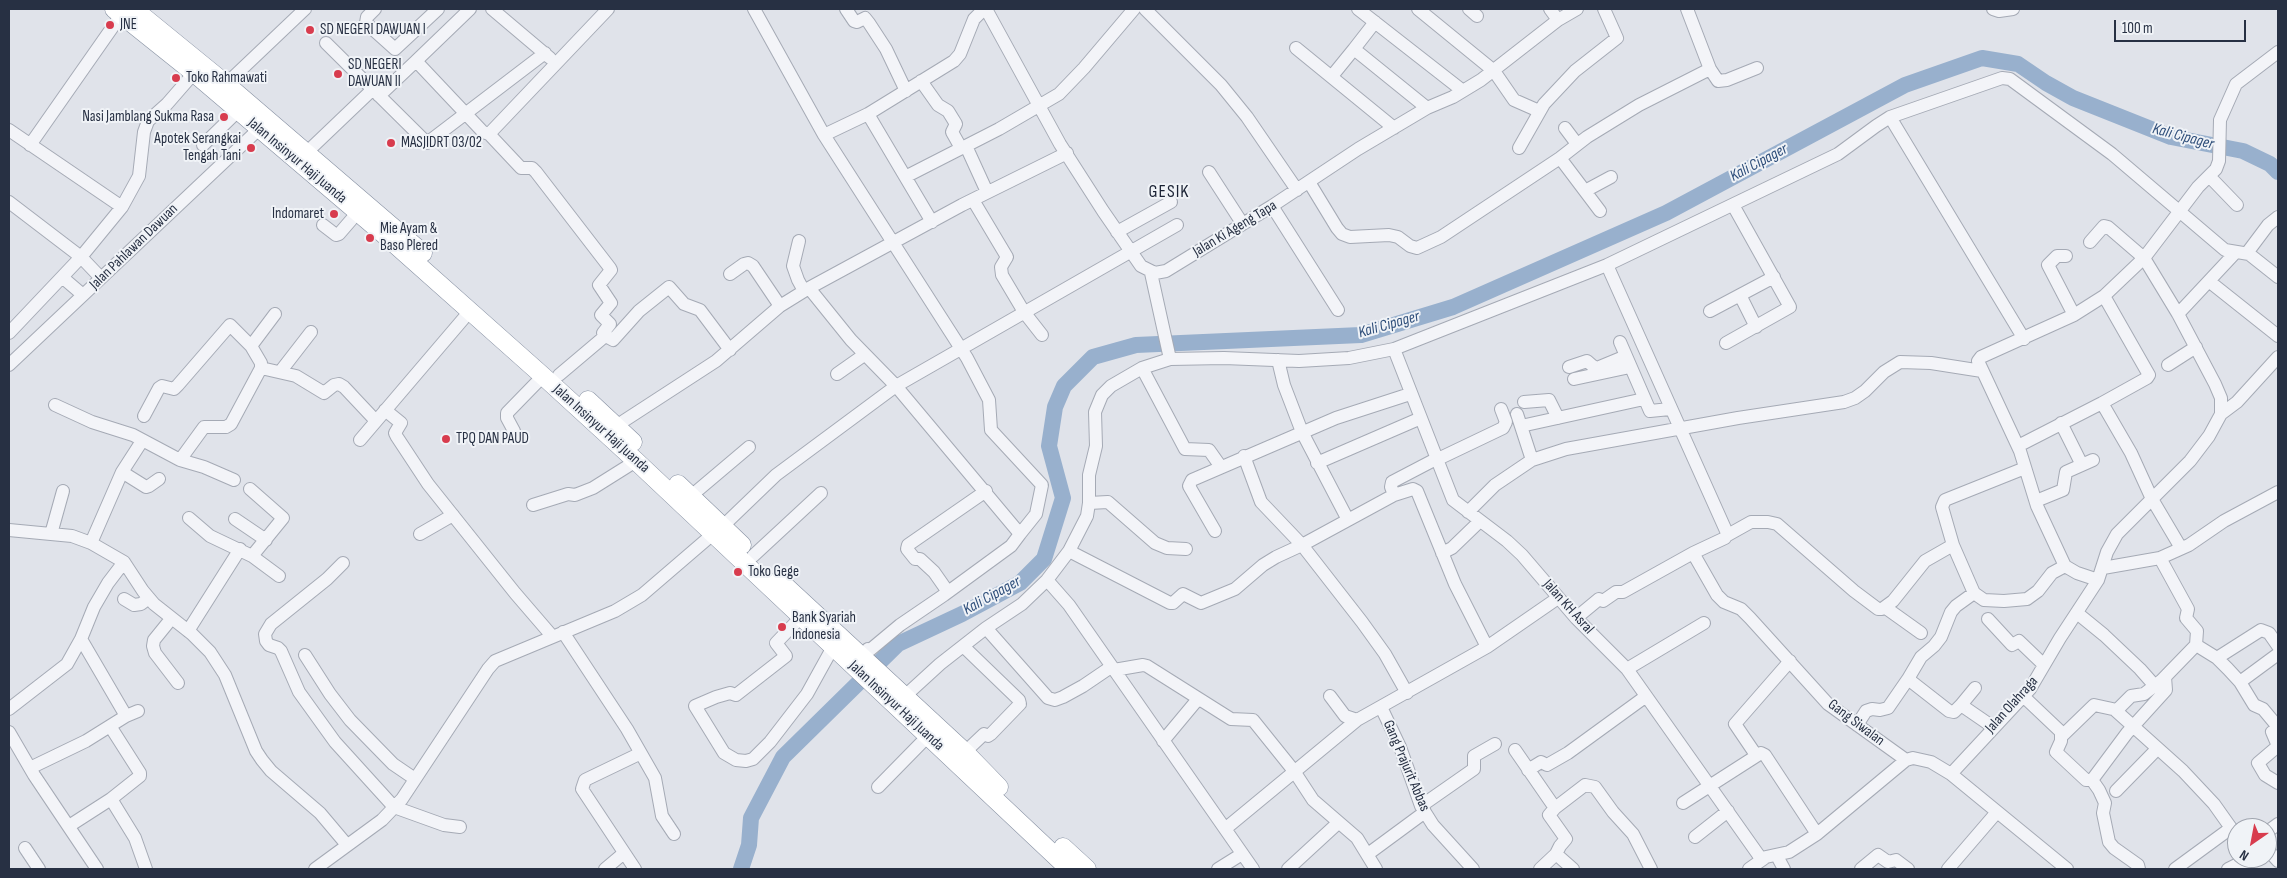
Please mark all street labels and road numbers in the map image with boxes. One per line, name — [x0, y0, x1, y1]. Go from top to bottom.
street label: Jalan Insinyur Haji Juanda — [244, 114, 350, 208]
street label: Jalan Ki Ageng Tapa — [1190, 197, 1280, 261]
street label: Jalan Pahlawan Dawuan — [86, 200, 182, 294]
street label: Jalan Insinyur Haji Juanda — [549, 381, 653, 477]
street label: Jalan KH Asral — [1539, 576, 1597, 638]
street label: Jalan Insinyur Haji Juanda — [845, 657, 947, 755]
street label: Jalan Olahraga — [1982, 673, 2042, 737]
street label: Gang Siwalan — [1824, 696, 1888, 750]
street label: Gang Prajurit Abbas — [1379, 718, 1433, 814]

